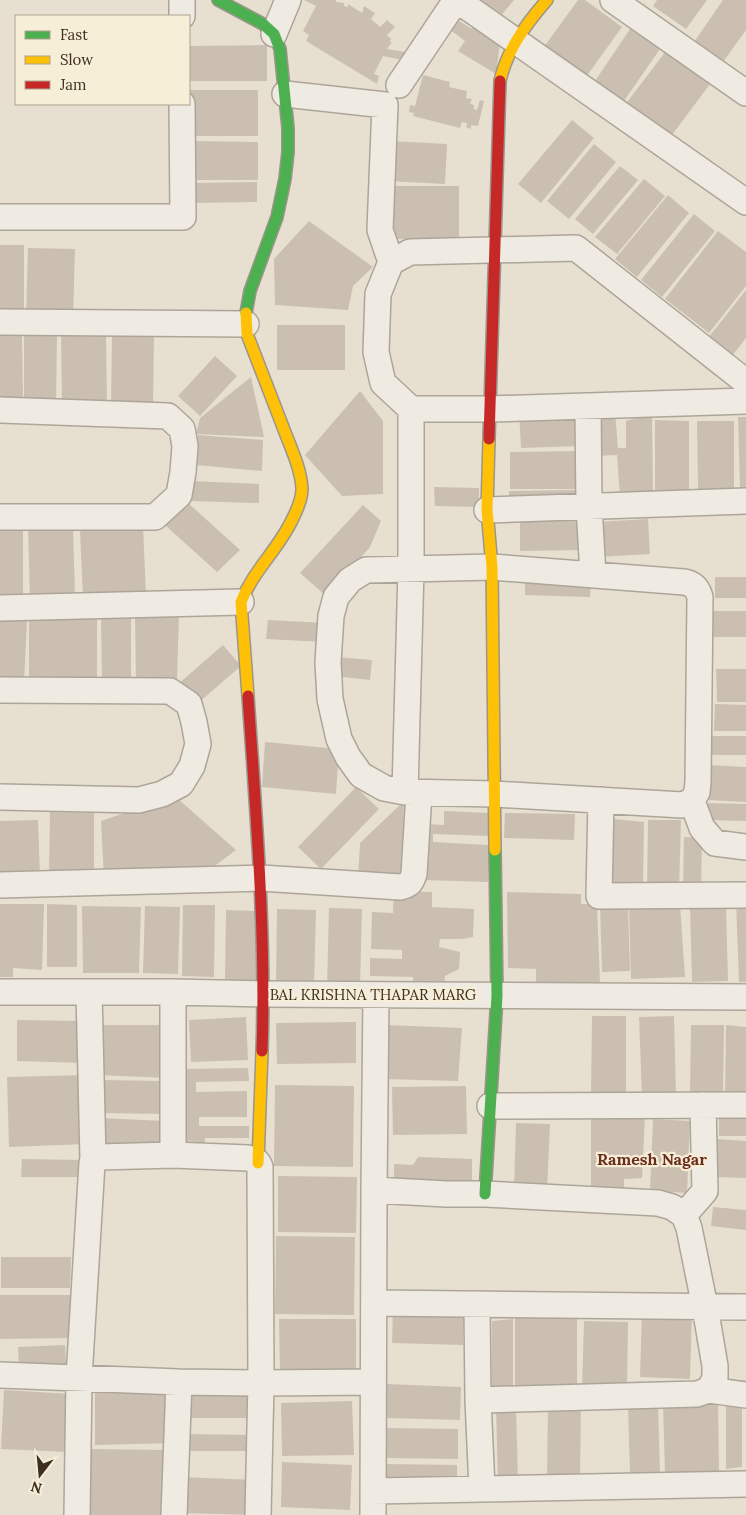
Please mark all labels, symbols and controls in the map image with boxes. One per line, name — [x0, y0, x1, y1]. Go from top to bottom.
legend — [15, 15, 190, 105]
text: Fast — [60, 25, 88, 44]
text: Slow — [60, 50, 93, 69]
text: Jam — [59, 75, 87, 94]
street label: BAL KRISHNA THAPAR MARG — [270, 985, 477, 1004]
district label: Ramesh Nagar — [597, 1149, 707, 1169]
north arrow — [15, 1450, 65, 1500]
text: N — [29, 1477, 44, 1498]

